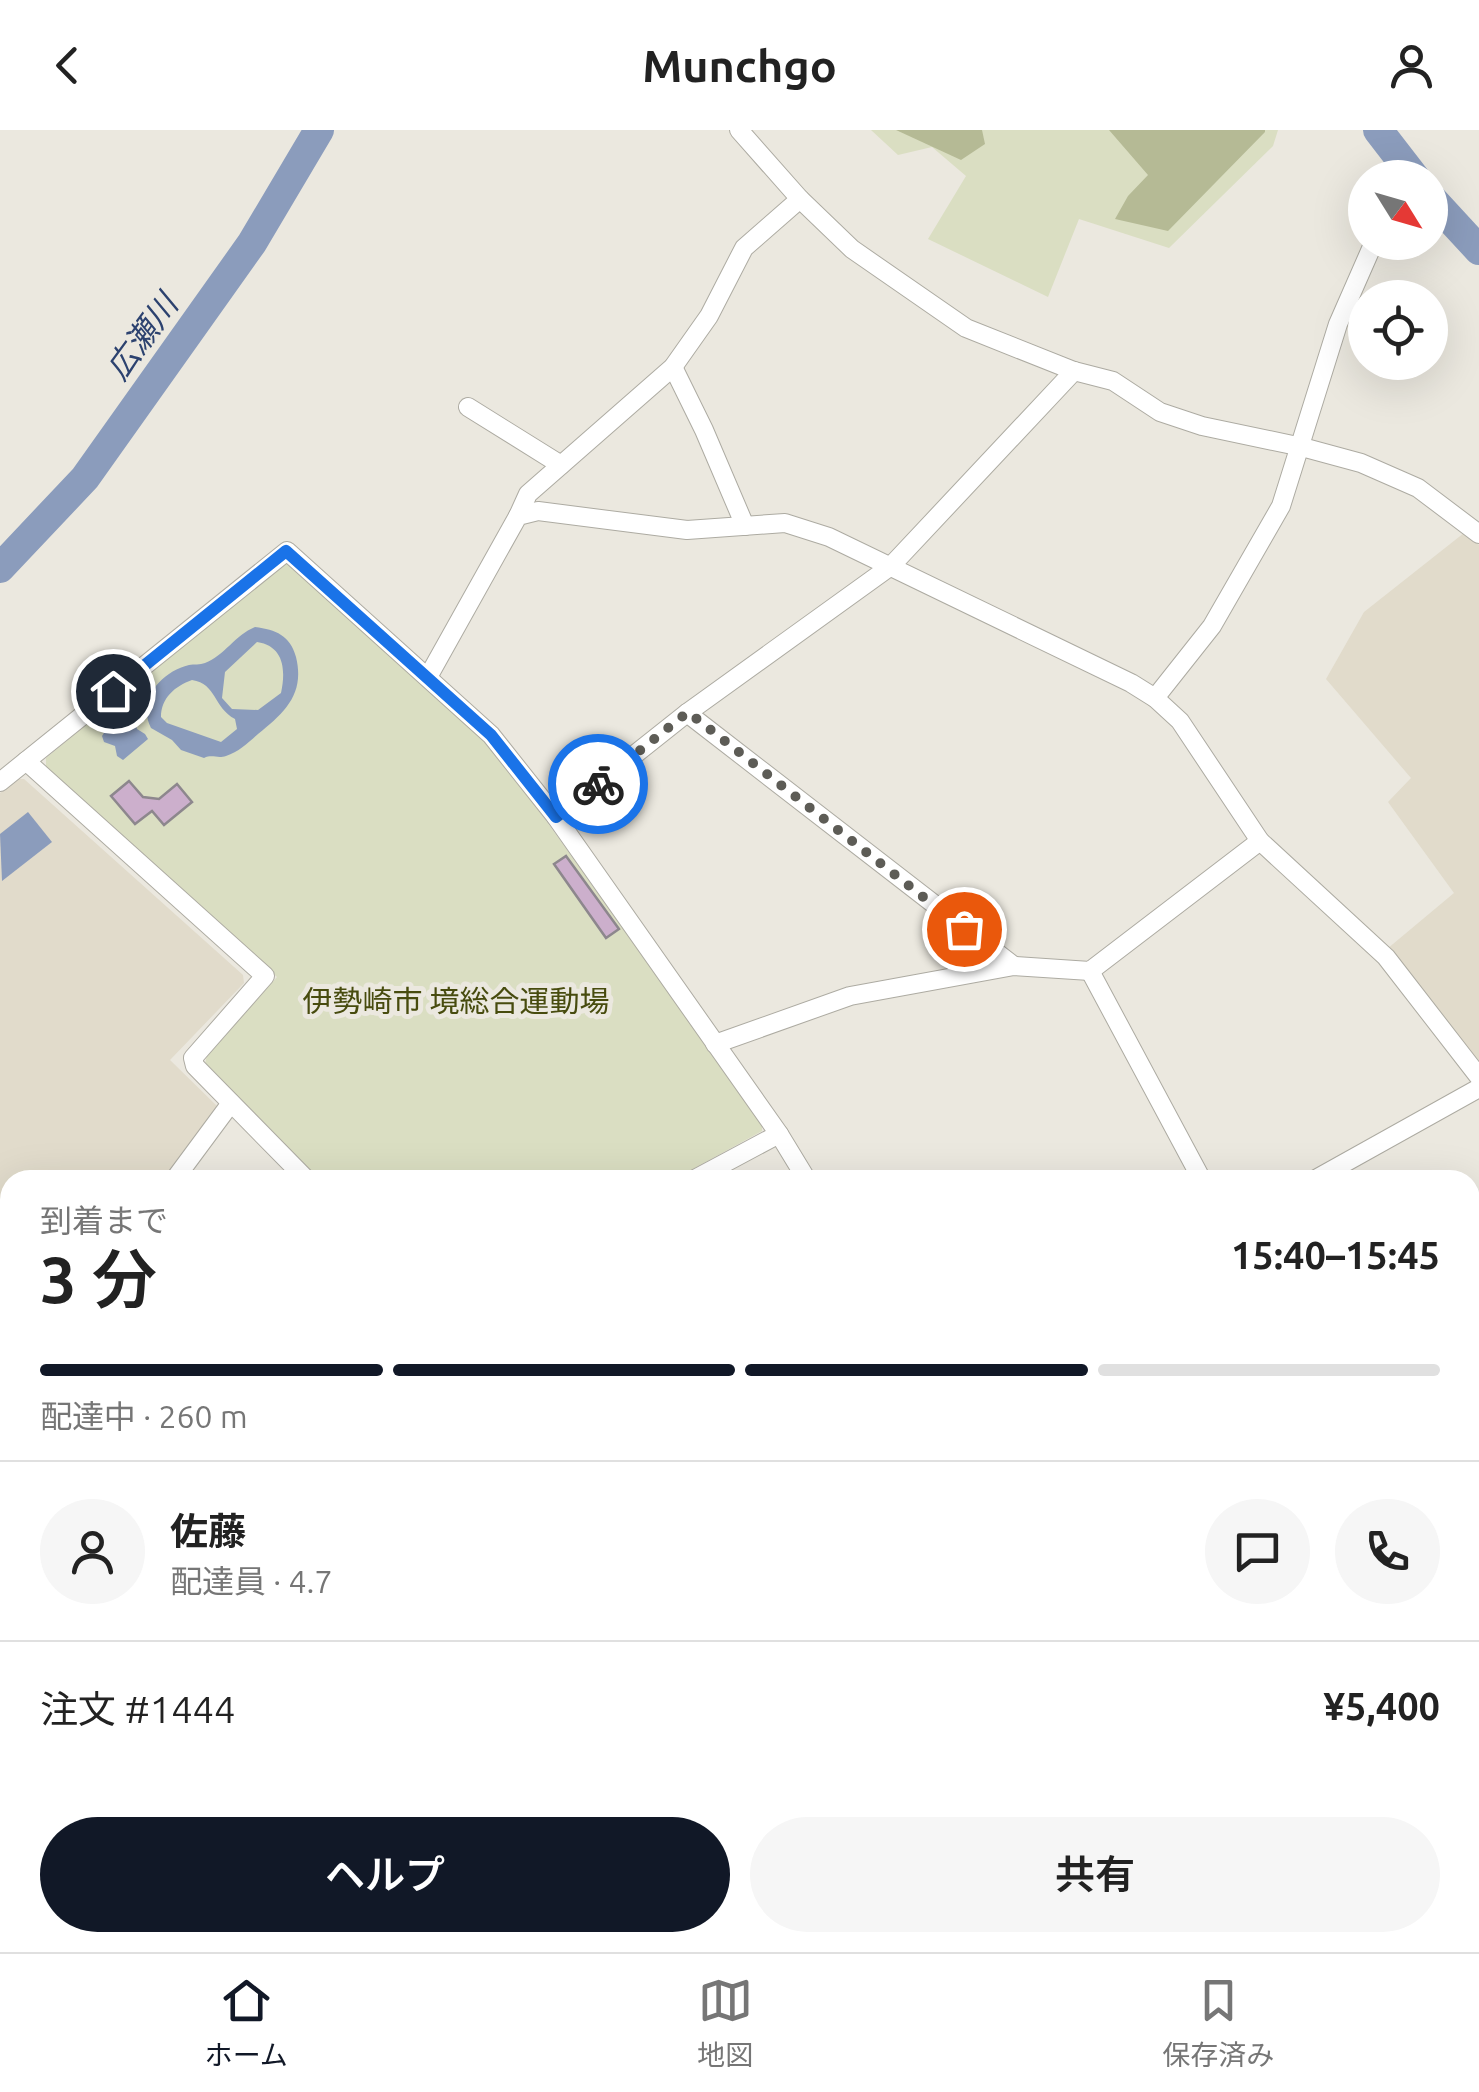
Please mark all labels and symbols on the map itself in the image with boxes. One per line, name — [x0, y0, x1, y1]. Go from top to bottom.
north arrow — [1348, 160, 1448, 260]
water label: 広瀬川 — [98, 285, 186, 386]
pin — [71, 649, 156, 734]
courier — [548, 734, 648, 834]
pin — [922, 887, 1007, 972]
park label: 伊勢崎市 境総合運動場 — [303, 984, 609, 1018]

